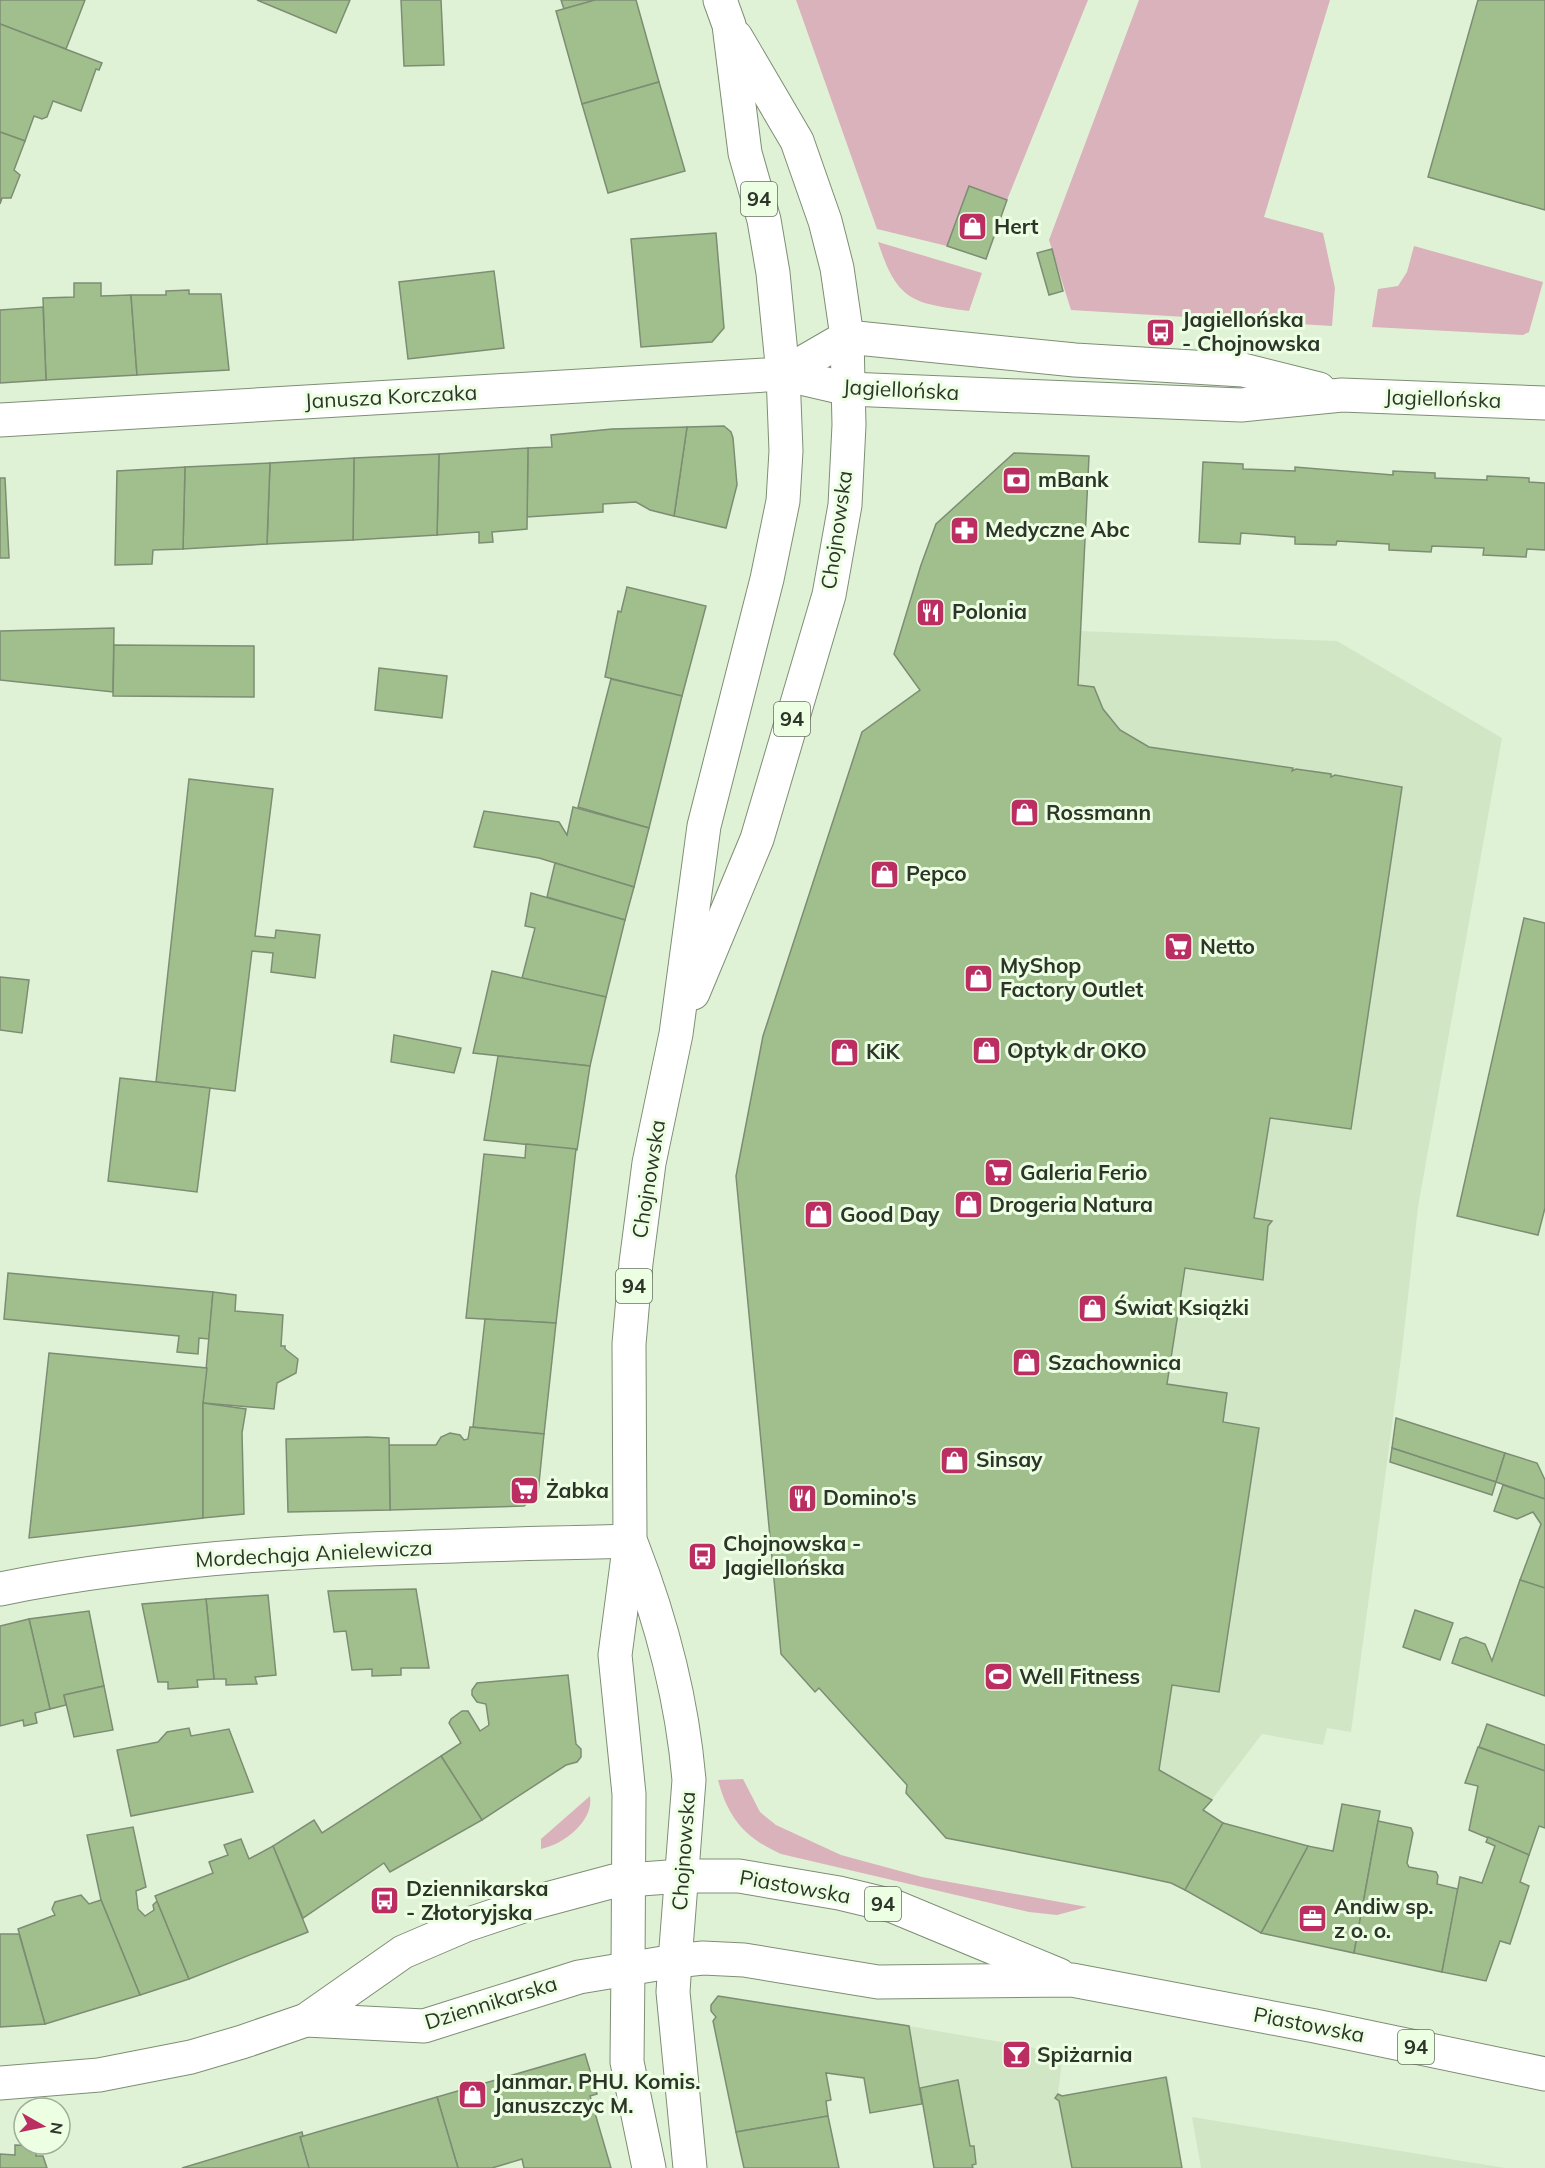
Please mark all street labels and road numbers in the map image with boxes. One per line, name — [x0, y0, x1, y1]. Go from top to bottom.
road number: 94 — [741, 182, 777, 216]
street label: Jagiellońska — [842, 373, 960, 405]
street label: Janusza Korczaka — [304, 378, 478, 414]
street label: Jagiellońska — [1384, 383, 1502, 413]
street label: Chojnowska — [815, 469, 857, 591]
road number: 94 — [774, 702, 810, 736]
street label: Chojnowska — [626, 1118, 670, 1240]
road number: 94 — [616, 1269, 652, 1303]
street label: Mordechaja Anielewicza — [195, 1534, 433, 1572]
street label: Chojnowska — [666, 1790, 700, 1911]
street label: Piastowska — [738, 1863, 853, 1909]
road number: 94 — [865, 1887, 901, 1921]
street label: Dziennikarska — [421, 1970, 560, 2035]
street label: Piastowska — [1252, 2001, 1367, 2048]
road number: 94 — [1398, 2030, 1434, 2064]

